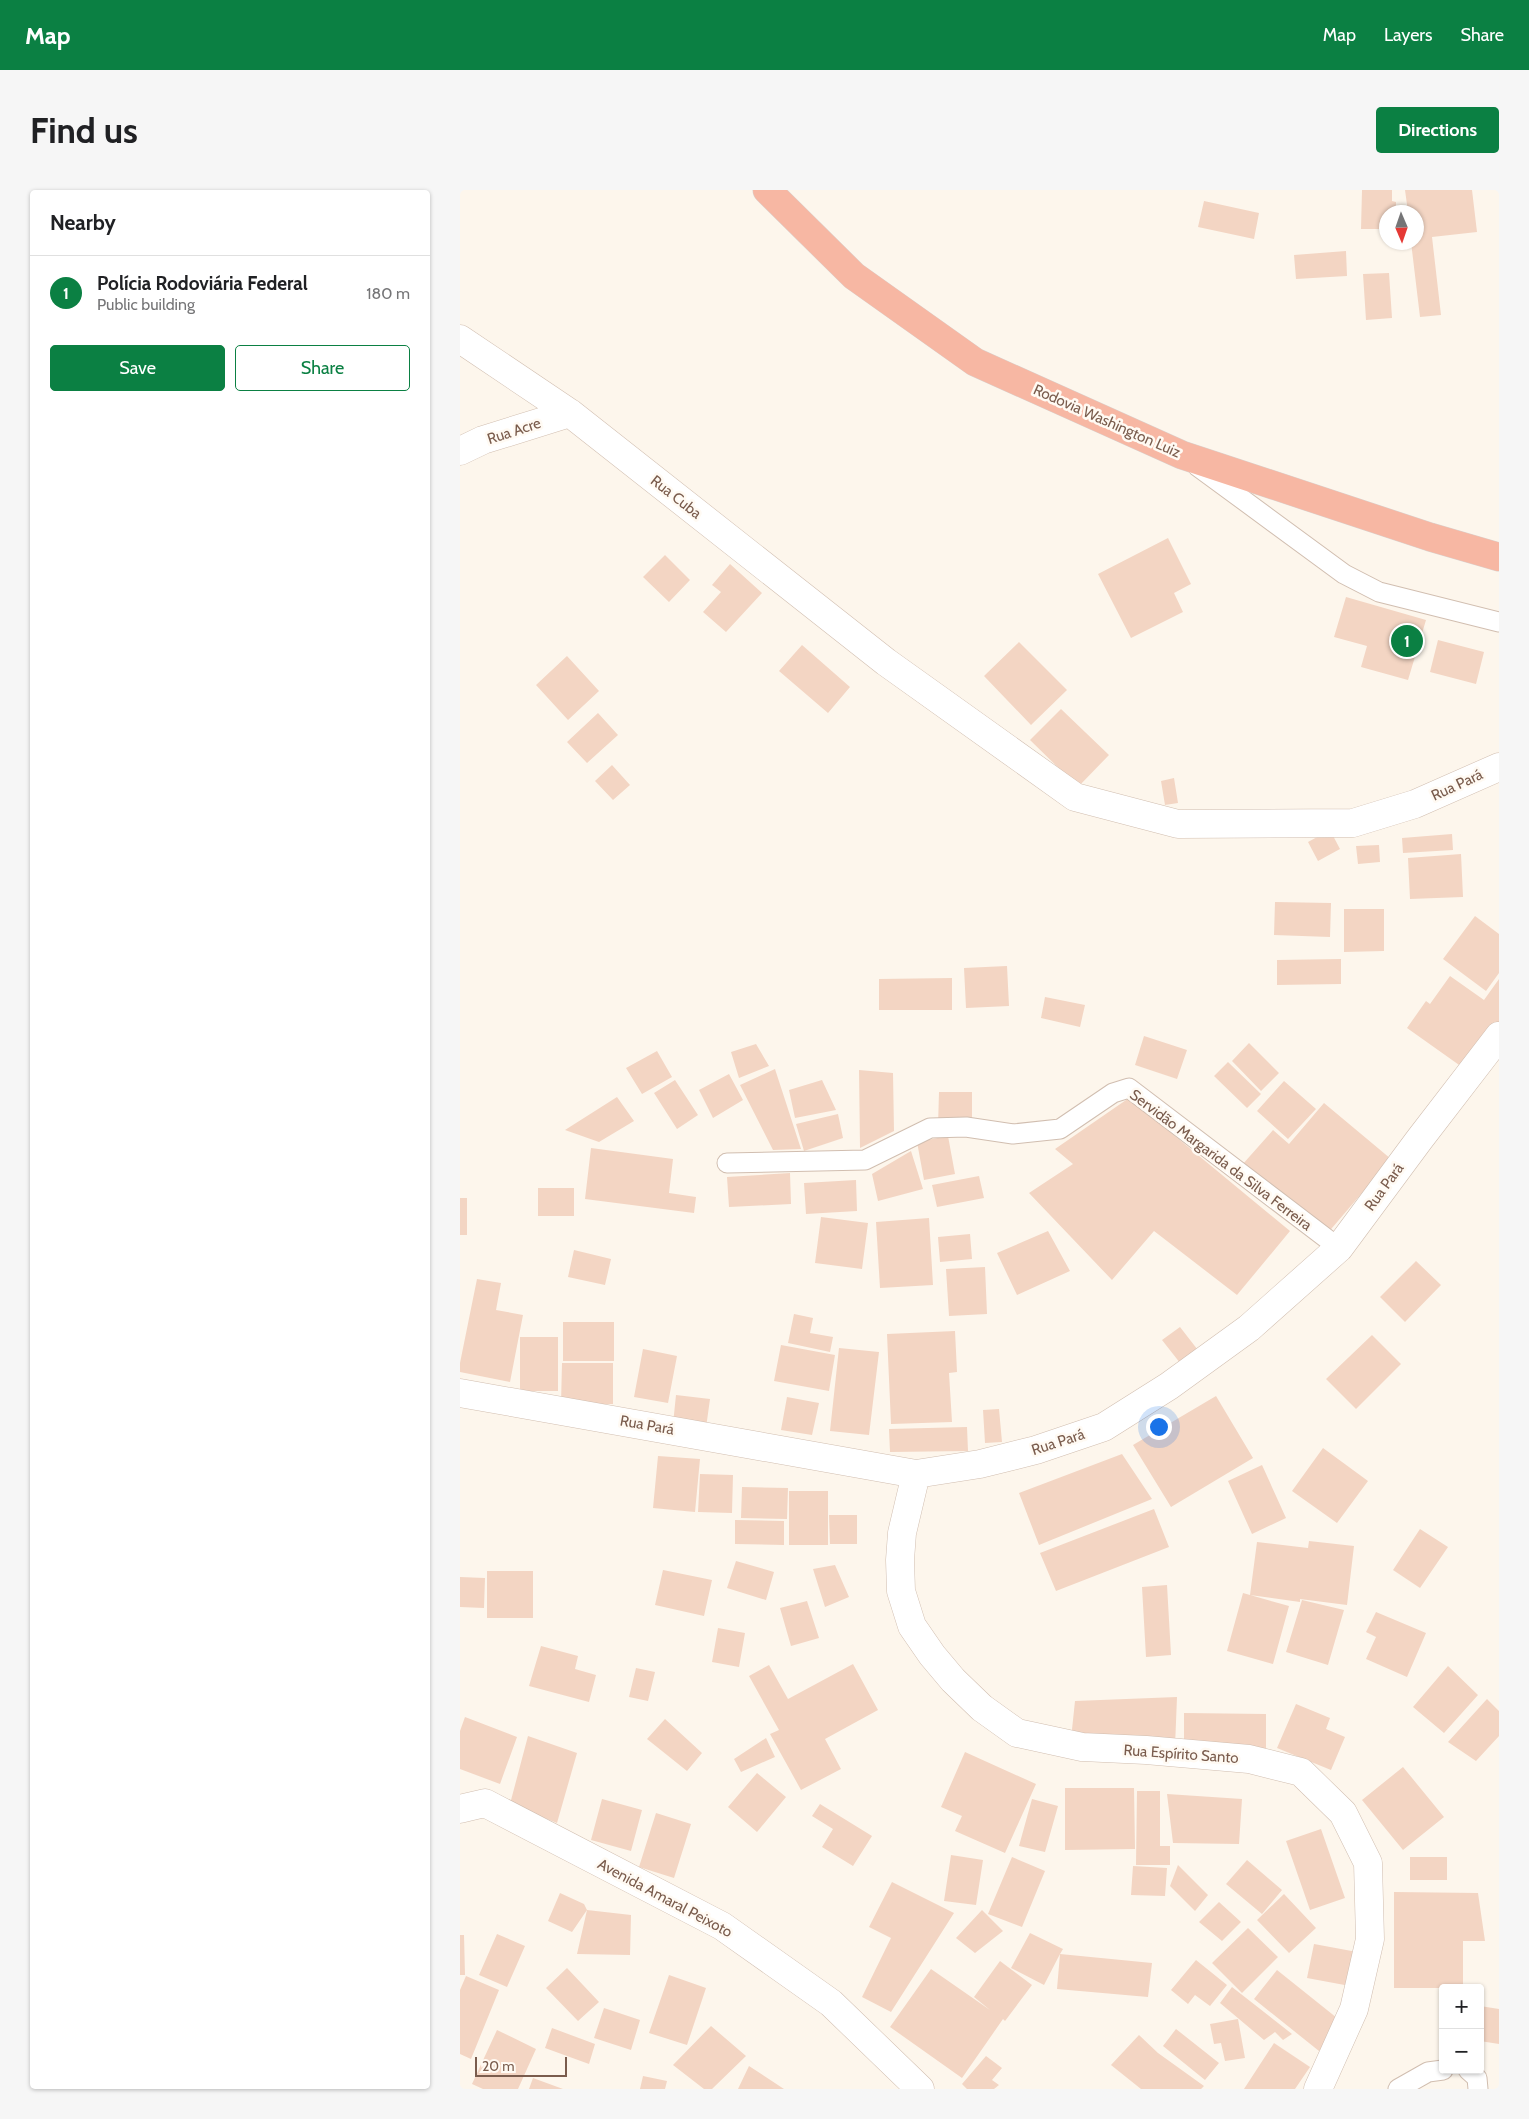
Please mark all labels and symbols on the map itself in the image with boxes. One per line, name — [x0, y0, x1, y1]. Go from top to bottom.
north arrow — [1379, 205, 1424, 250]
street label: Rodovia Washington Luiz — [1031, 380, 1183, 462]
street label: Rua Acre — [485, 414, 543, 448]
street label: Rua Cuba — [647, 472, 706, 523]
pin: 1 — [1391, 622, 1423, 660]
street label: Rua Pará — [1428, 765, 1486, 805]
street label: Servidão Margarida da Silva Ferreira — [1126, 1086, 1316, 1235]
street label: Rua Pará — [1361, 1159, 1408, 1214]
street label: Rua Pará — [618, 1411, 676, 1439]
your location — [1146, 1414, 1172, 1440]
street label: Rua Pará — [1029, 1425, 1088, 1459]
street label: Rua Espírito Santo — [1123, 1741, 1239, 1767]
street label: Avenida Amaral Peixoto — [595, 1855, 735, 1941]
scale bar — [475, 2054, 568, 2077]

